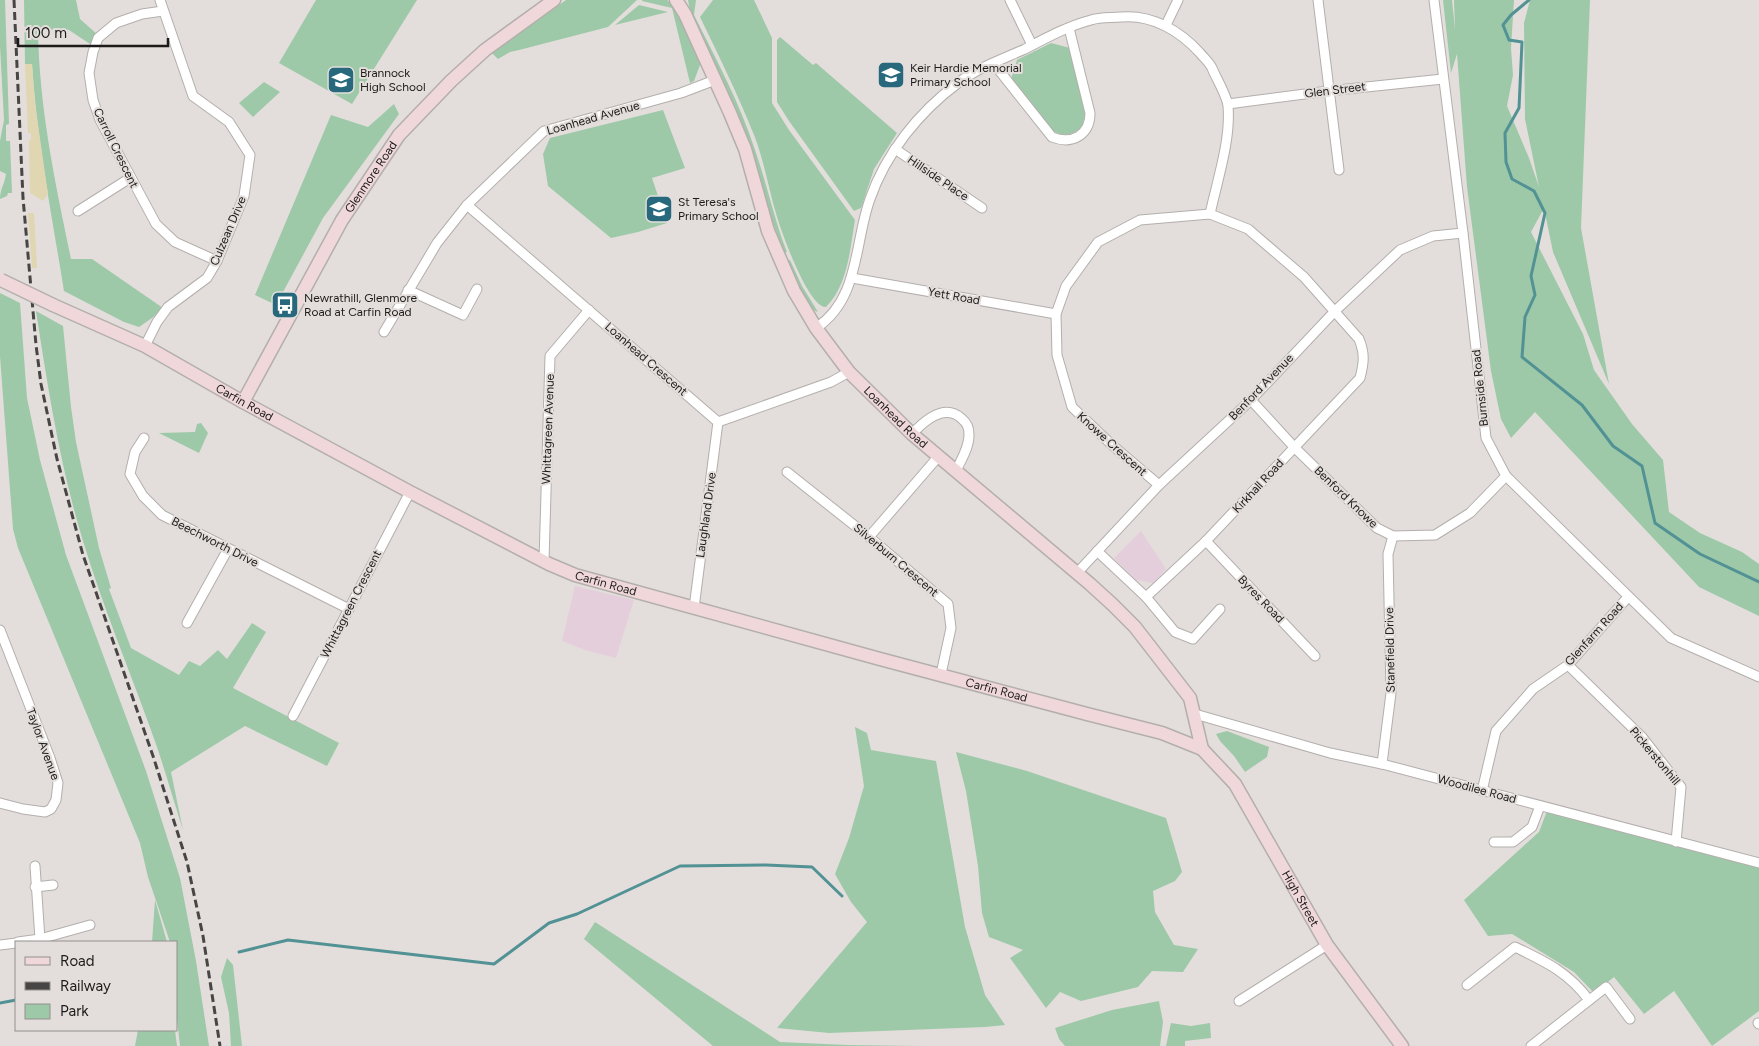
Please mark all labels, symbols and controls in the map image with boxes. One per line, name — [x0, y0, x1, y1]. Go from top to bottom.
scale bar — [18, 15, 168, 47]
text: 100 m — [25, 24, 67, 42]
school or university icon: Keir Hardie Memorial Primary School — [876, 60, 906, 90]
place label: Keir Hardie Memorial Primary School — [910, 61, 1022, 89]
school or university icon: Brannock High School — [326, 65, 356, 95]
place label: Brannock High School — [360, 66, 426, 94]
street label: Glen Street — [1304, 79, 1367, 101]
street label: Loanhead Avenue — [545, 98, 641, 138]
street label: Carroll Crescent — [91, 106, 142, 191]
street label: Glenmore Road — [342, 138, 400, 216]
street label: Hillside Place — [905, 152, 972, 204]
street label: Culzean Drive — [207, 194, 249, 268]
school or university icon: St Teresa's Primary School — [644, 194, 674, 224]
place label: St Teresa's Primary School — [678, 195, 759, 223]
street label: Yett Road — [927, 285, 981, 307]
bus stop icon: Newrathill, Glenmore Road at Carfin Road — [270, 290, 300, 320]
place label: Newrathill, Glenmore Road at Carfin Road — [304, 291, 417, 319]
street label: Loanhead Crescent — [602, 319, 690, 399]
street label: Burnside Road — [1469, 349, 1491, 427]
street label: Benford Avenue — [1226, 351, 1296, 423]
street label: Whittagreen Avenue — [539, 373, 557, 485]
street label: Carfin Road — [213, 381, 275, 424]
street label: Loanhead Road — [861, 383, 930, 451]
street label: Knowe Crescent — [1074, 409, 1150, 479]
street label: Kirkhall Road — [1229, 456, 1287, 516]
street label: Benford Knowe — [1311, 463, 1381, 531]
street label: Laughland Drive — [693, 471, 719, 559]
street label: Beechworth Drive — [169, 514, 261, 570]
street label: Silverburn Crescent — [851, 521, 941, 600]
street label: Whittagreen Crescent — [318, 547, 384, 660]
street label: Carfin Road — [573, 568, 638, 599]
street label: Byres Road — [1235, 572, 1287, 626]
street label: Glenfarm Road — [1562, 599, 1626, 669]
street label: Stanefield Drive — [1382, 607, 1398, 693]
street label: Carfin Road — [964, 675, 1029, 705]
street label: Taylor Avenue — [24, 706, 63, 782]
street label: Pickerstonhill — [1627, 724, 1683, 788]
street label: Woodilee Road — [1436, 772, 1518, 806]
street label: High Street — [1279, 868, 1322, 929]
legend — [15, 941, 178, 1031]
text: Road — [60, 952, 95, 970]
text: Railway — [60, 977, 111, 995]
text: Park — [60, 1002, 89, 1020]

